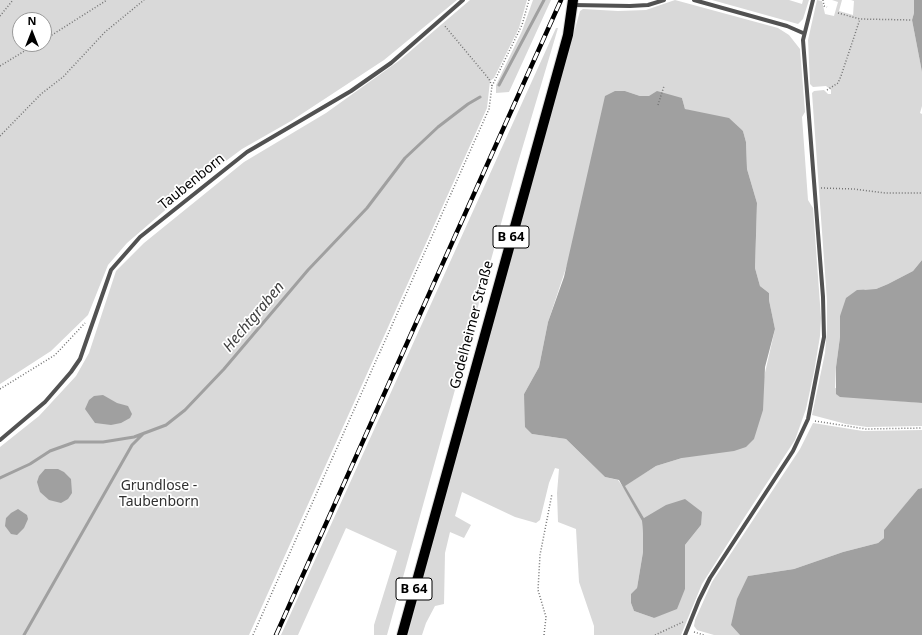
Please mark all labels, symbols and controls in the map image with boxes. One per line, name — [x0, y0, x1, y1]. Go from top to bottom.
north arrow — [12, 12, 52, 52]
text: N — [28, 13, 36, 28]
street label: Taubenborn — [156, 150, 228, 214]
road number: B 64 — [493, 226, 529, 248]
street label: Godelheimer Straße — [447, 259, 497, 391]
water label: Hechtgraben — [220, 278, 288, 356]
park label: Grundlose - Taubenborn — [119, 478, 199, 510]
road number: B 64 — [396, 578, 432, 600]

